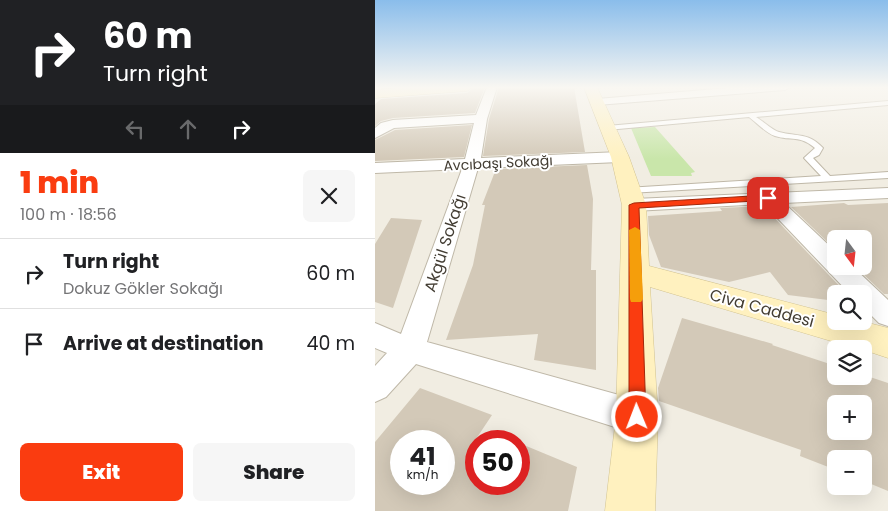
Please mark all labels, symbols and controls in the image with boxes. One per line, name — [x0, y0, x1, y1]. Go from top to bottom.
text: 60 m — [103, 11, 193, 60]
icon: right — [20, 20, 85, 85]
text: Turn right — [103, 58, 208, 89]
icon: left — [121, 115, 149, 143]
icon: ahead — [174, 115, 202, 143]
icon: right — [227, 115, 255, 143]
street label: Avcıbaşı Sokağı — [443, 150, 553, 176]
text: 1 min — [20, 161, 99, 204]
button: close — [303, 170, 355, 222]
pin — [747, 177, 789, 219]
icon: arrive — [754, 184, 782, 212]
street label: Akgül Sokağı — [418, 191, 472, 295]
text: 100 m · 18:56 — [20, 203, 117, 226]
north arrow — [827, 230, 873, 275]
map controls — [827, 230, 872, 495]
text: Turn right — [63, 248, 159, 275]
icon: right — [20, 260, 48, 288]
text: 60 m — [306, 260, 355, 287]
text: Dokuz Gökler Sokağı — [63, 277, 223, 300]
street label: Civa Caddesi — [707, 283, 817, 333]
button: search — [827, 285, 872, 330]
icon: arrive — [20, 330, 48, 358]
text: Arrive at destination — [63, 330, 264, 357]
text: 40 m — [306, 330, 355, 357]
button: layers — [827, 340, 872, 385]
position arrow — [610, 390, 662, 442]
button: + — [827, 395, 872, 440]
speed limit sign: 50 — [465, 430, 530, 495]
text: 41 — [409, 439, 436, 474]
button: Exit — [20, 443, 183, 501]
button: Share — [193, 443, 355, 501]
button: − — [827, 450, 872, 495]
text: km/h — [407, 466, 438, 483]

